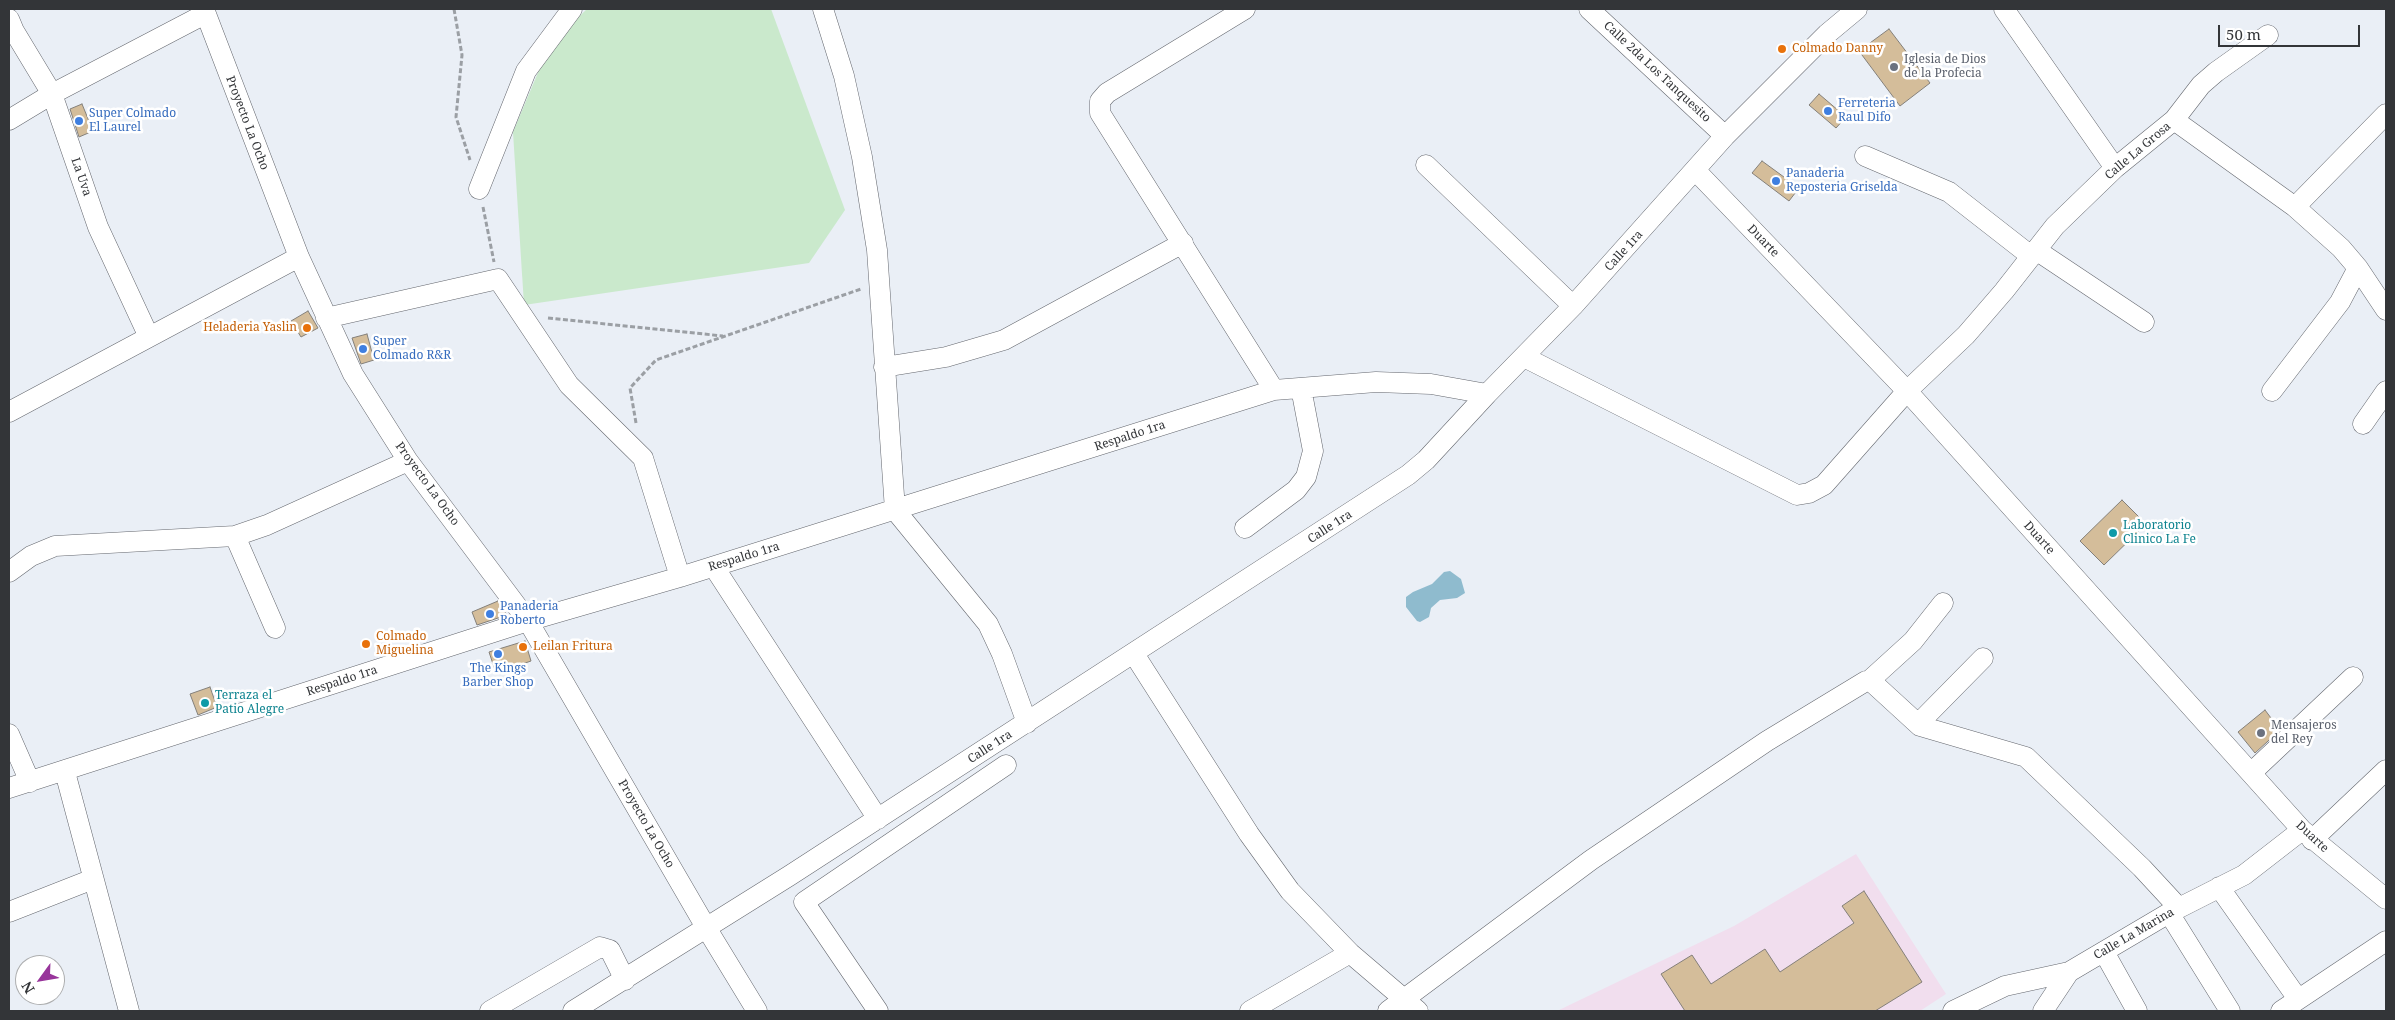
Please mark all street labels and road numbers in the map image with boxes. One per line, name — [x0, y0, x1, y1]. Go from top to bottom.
street label: Calle 2da Los Tanquesito — [1600, 19, 1714, 125]
street label: Proyecto La Ocho — [222, 74, 272, 172]
street label: Calle La Grosa — [2102, 119, 2174, 183]
street label: La Uva — [68, 156, 94, 198]
street label: Duarte — [1744, 222, 1782, 260]
street label: Calle 1ra — [1602, 228, 1646, 274]
street label: Respaldo 1ra — [1093, 418, 1167, 454]
street label: Proyecto La Ocho — [392, 439, 462, 529]
street label: Calle 1ra — [1305, 507, 1355, 547]
street label: Duarte — [2020, 519, 2058, 557]
street label: Respaldo 1ra — [707, 539, 781, 575]
street label: Respaldo 1ra — [305, 663, 379, 699]
street label: Calle 1ra — [965, 727, 1015, 767]
street label: Proyecto La Ocho — [615, 777, 677, 871]
street label: Duarte — [2293, 818, 2331, 856]
street label: Calle La Marina — [2091, 905, 2177, 963]

